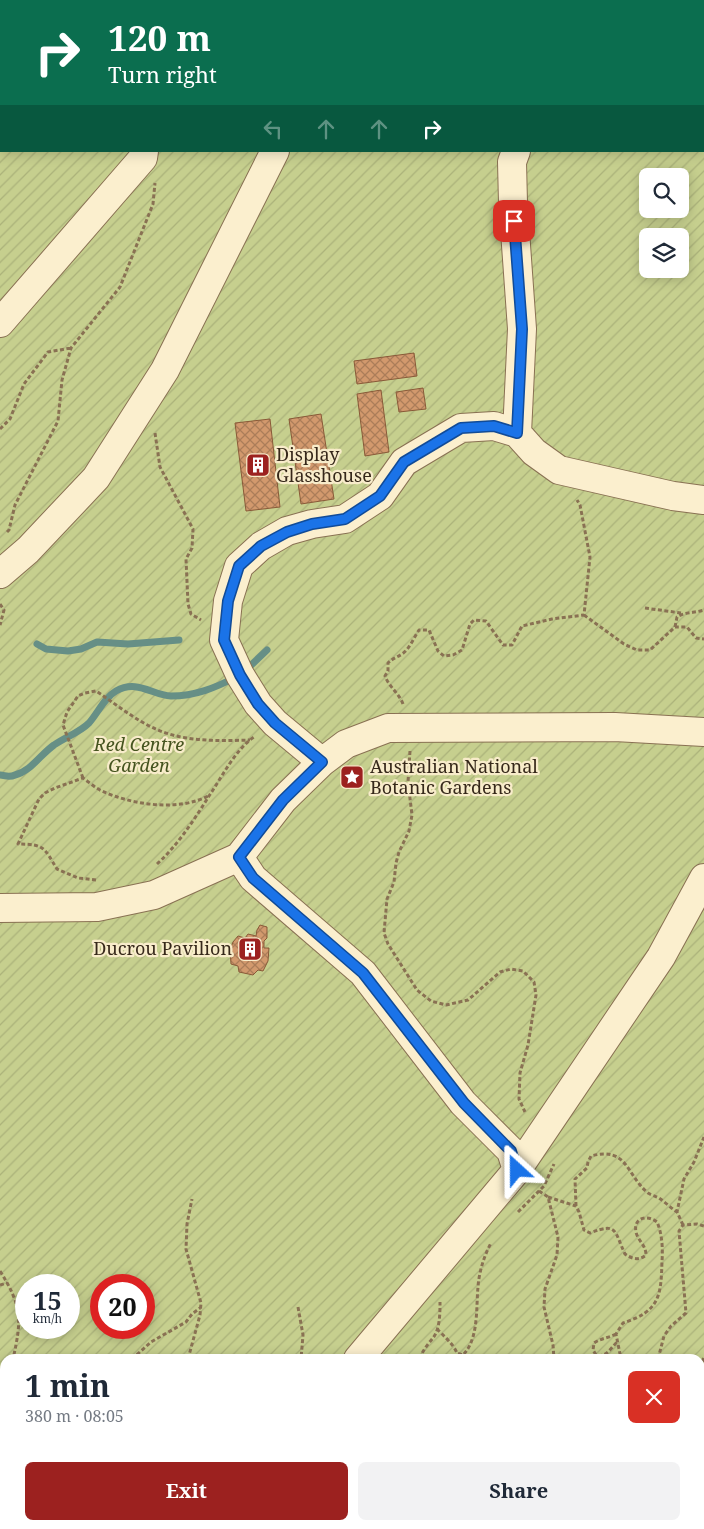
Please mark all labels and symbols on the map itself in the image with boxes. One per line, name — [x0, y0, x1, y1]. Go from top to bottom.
pin — [493, 200, 535, 242]
place label: Display Glasshouse — [276, 442, 372, 487]
building icon: Display Glasshouse — [245, 452, 271, 478]
park label: Red Centre Garden — [93, 732, 184, 777]
place label: Australian National Botanic Gardens — [370, 754, 538, 799]
place icon: Australian National Botanic Gardens — [339, 764, 365, 790]
place label: Ducrou Pavilion — [93, 936, 232, 960]
building icon: Ducrou Pavilion — [237, 936, 263, 962]
position arrow — [490, 1143, 542, 1195]
speed limit sign: 20 — [90, 1274, 155, 1339]

